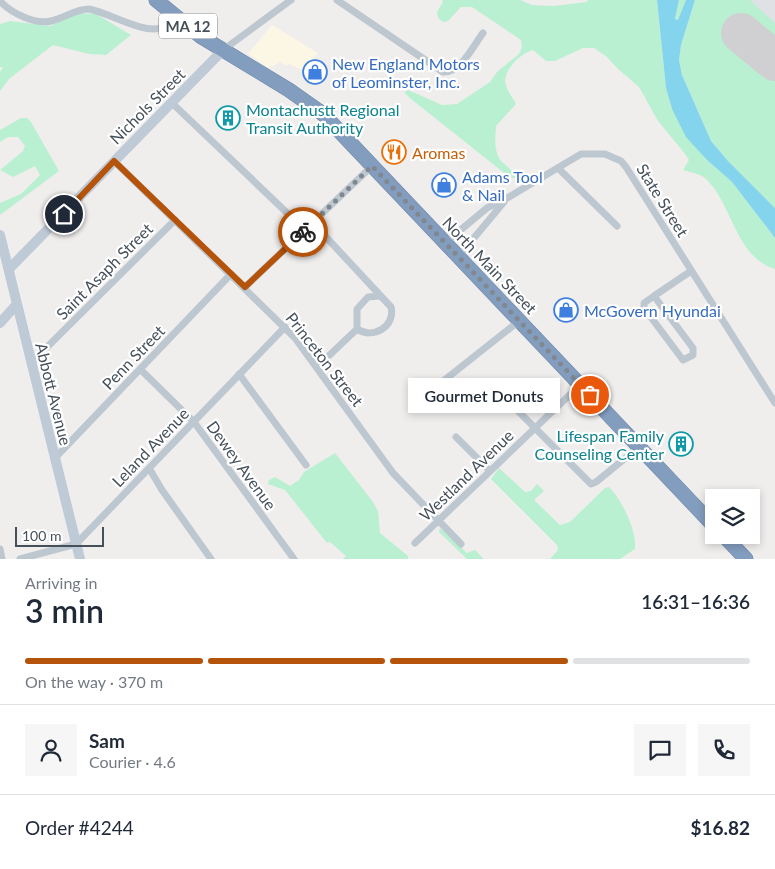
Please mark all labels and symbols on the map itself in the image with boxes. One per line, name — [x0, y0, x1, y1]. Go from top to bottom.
road number: MA 12 — [159, 14, 217, 38]
place label: New England Motors of Leominster, Inc. — [332, 54, 480, 91]
shop icon: New England Motors of Leominster, Inc. — [302, 59, 328, 85]
street label: Nichols Street — [105, 64, 189, 148]
place label: Montachustt Regional Transit Authority — [246, 100, 399, 137]
building icon: Montachustt Regional Transit Authority — [215, 105, 241, 131]
restaurant icon: Aromas — [381, 139, 407, 165]
place label: Aromas — [412, 143, 465, 162]
street label: State Street — [633, 160, 693, 240]
place label: Adams Tool & Nail — [462, 167, 543, 204]
shop icon: Adams Tool & Nail — [431, 172, 457, 198]
pin — [43, 193, 85, 235]
courier — [278, 207, 328, 257]
street label: North Main Street — [439, 213, 541, 318]
street label: Saint Asaph Street — [52, 219, 156, 323]
shop icon: McGovern Hyundai — [553, 297, 579, 323]
place label: McGovern Hyundai — [584, 301, 721, 320]
street label: Princeton Street — [282, 308, 368, 410]
street label: Penn Street — [98, 321, 168, 393]
street label: Abbott Avenue — [32, 341, 76, 447]
pin — [569, 374, 611, 416]
callout: Gourmet Donuts — [408, 378, 560, 412]
street label: Leland Avenue — [108, 404, 192, 490]
street label: Dewey Avenue — [203, 417, 281, 513]
street label: Westland Avenue — [415, 425, 517, 525]
place label: Lifespan Family Counseling Center — [534, 426, 665, 463]
building icon: Lifespan Family Counseling Center — [668, 431, 694, 457]
scale bar — [15, 524, 104, 547]

